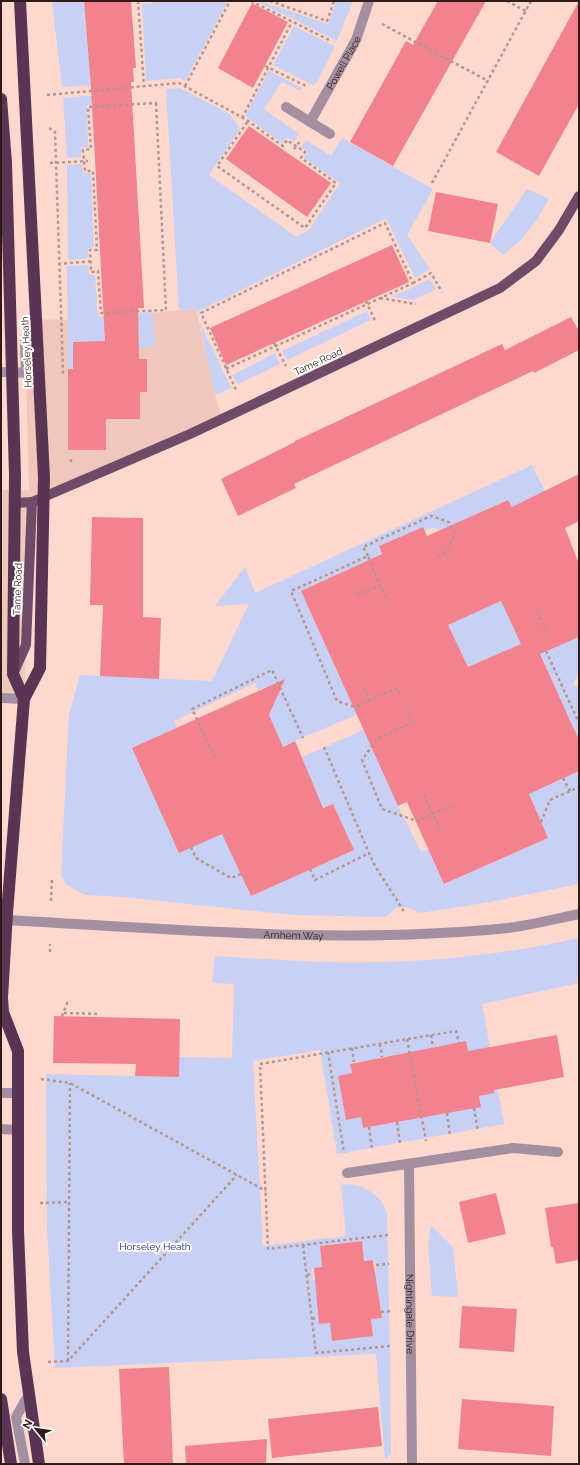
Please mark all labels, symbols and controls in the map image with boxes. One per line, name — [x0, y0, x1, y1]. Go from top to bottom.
street label: Powell Place — [324, 35, 363, 91]
street label: Horseley Heath — [19, 316, 34, 388]
street label: Tame Road — [292, 345, 344, 377]
street label: Tame Road — [11, 563, 24, 615]
street label: Arnhem Way — [263, 929, 324, 941]
park label: Horseley Heath — [119, 1241, 191, 1252]
street label: Nightingale Drive — [404, 1274, 416, 1354]
north arrow — [16, 1409, 56, 1449]
text: N — [20, 1418, 35, 1431]

